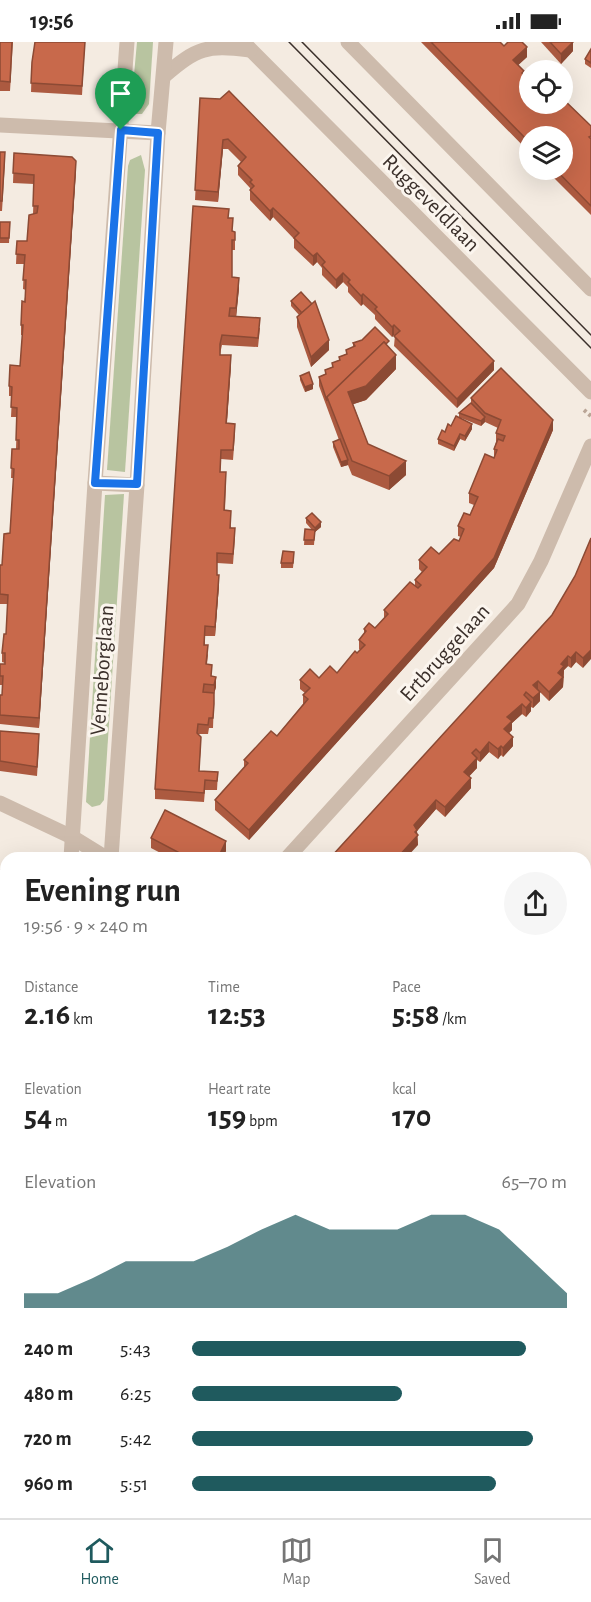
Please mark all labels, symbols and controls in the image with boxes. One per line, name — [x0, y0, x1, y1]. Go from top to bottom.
text: 19:56 — [30, 10, 74, 32]
map controls — [519, 60, 573, 180]
button: locate — [519, 60, 573, 114]
pin — [95, 68, 146, 130]
icon: arrive — [104, 77, 137, 110]
button: layers — [519, 126, 573, 180]
street label: Ruggeveldlaan — [378, 150, 484, 256]
street label: Ertbruggelaan — [396, 600, 494, 706]
street label: Venneborglaan — [86, 604, 118, 736]
button: share — [504, 872, 567, 935]
text: Evening run — [24, 875, 181, 908]
text: 19:56 · 9 × 240 m — [24, 916, 148, 936]
text: Distance — [24, 979, 78, 995]
text: Time — [208, 979, 240, 995]
text: Pace — [392, 979, 421, 995]
text: 2.16 — [24, 1000, 70, 1030]
text: 12:53 — [208, 1000, 266, 1030]
text: 5:58 — [392, 1000, 440, 1030]
text: km — [70, 1011, 93, 1027]
text: /km — [440, 1011, 467, 1027]
text: Elevation — [24, 1081, 82, 1097]
text: Heart rate — [208, 1081, 271, 1097]
text: kcal — [392, 1081, 416, 1097]
text: 54 — [24, 1102, 52, 1132]
text: 159 — [208, 1102, 246, 1132]
text: 170 — [392, 1102, 431, 1132]
text: m — [52, 1113, 68, 1129]
text: bpm — [246, 1113, 278, 1129]
text: Elevation — [24, 1172, 96, 1192]
text: 65–70 m — [502, 1172, 567, 1192]
text: 240 m — [24, 1339, 73, 1359]
text: 5:43 — [120, 1339, 151, 1359]
text: 480 m — [24, 1384, 74, 1404]
text: 6:25 — [120, 1384, 151, 1404]
text: 720 m — [24, 1429, 72, 1449]
text: 5:42 — [120, 1429, 152, 1449]
text: 960 m — [24, 1474, 73, 1494]
text: 5:51 — [120, 1474, 148, 1494]
tab: Home — [80, 1534, 119, 1589]
tab: Map — [280, 1534, 313, 1589]
tab: Saved — [474, 1534, 511, 1589]

